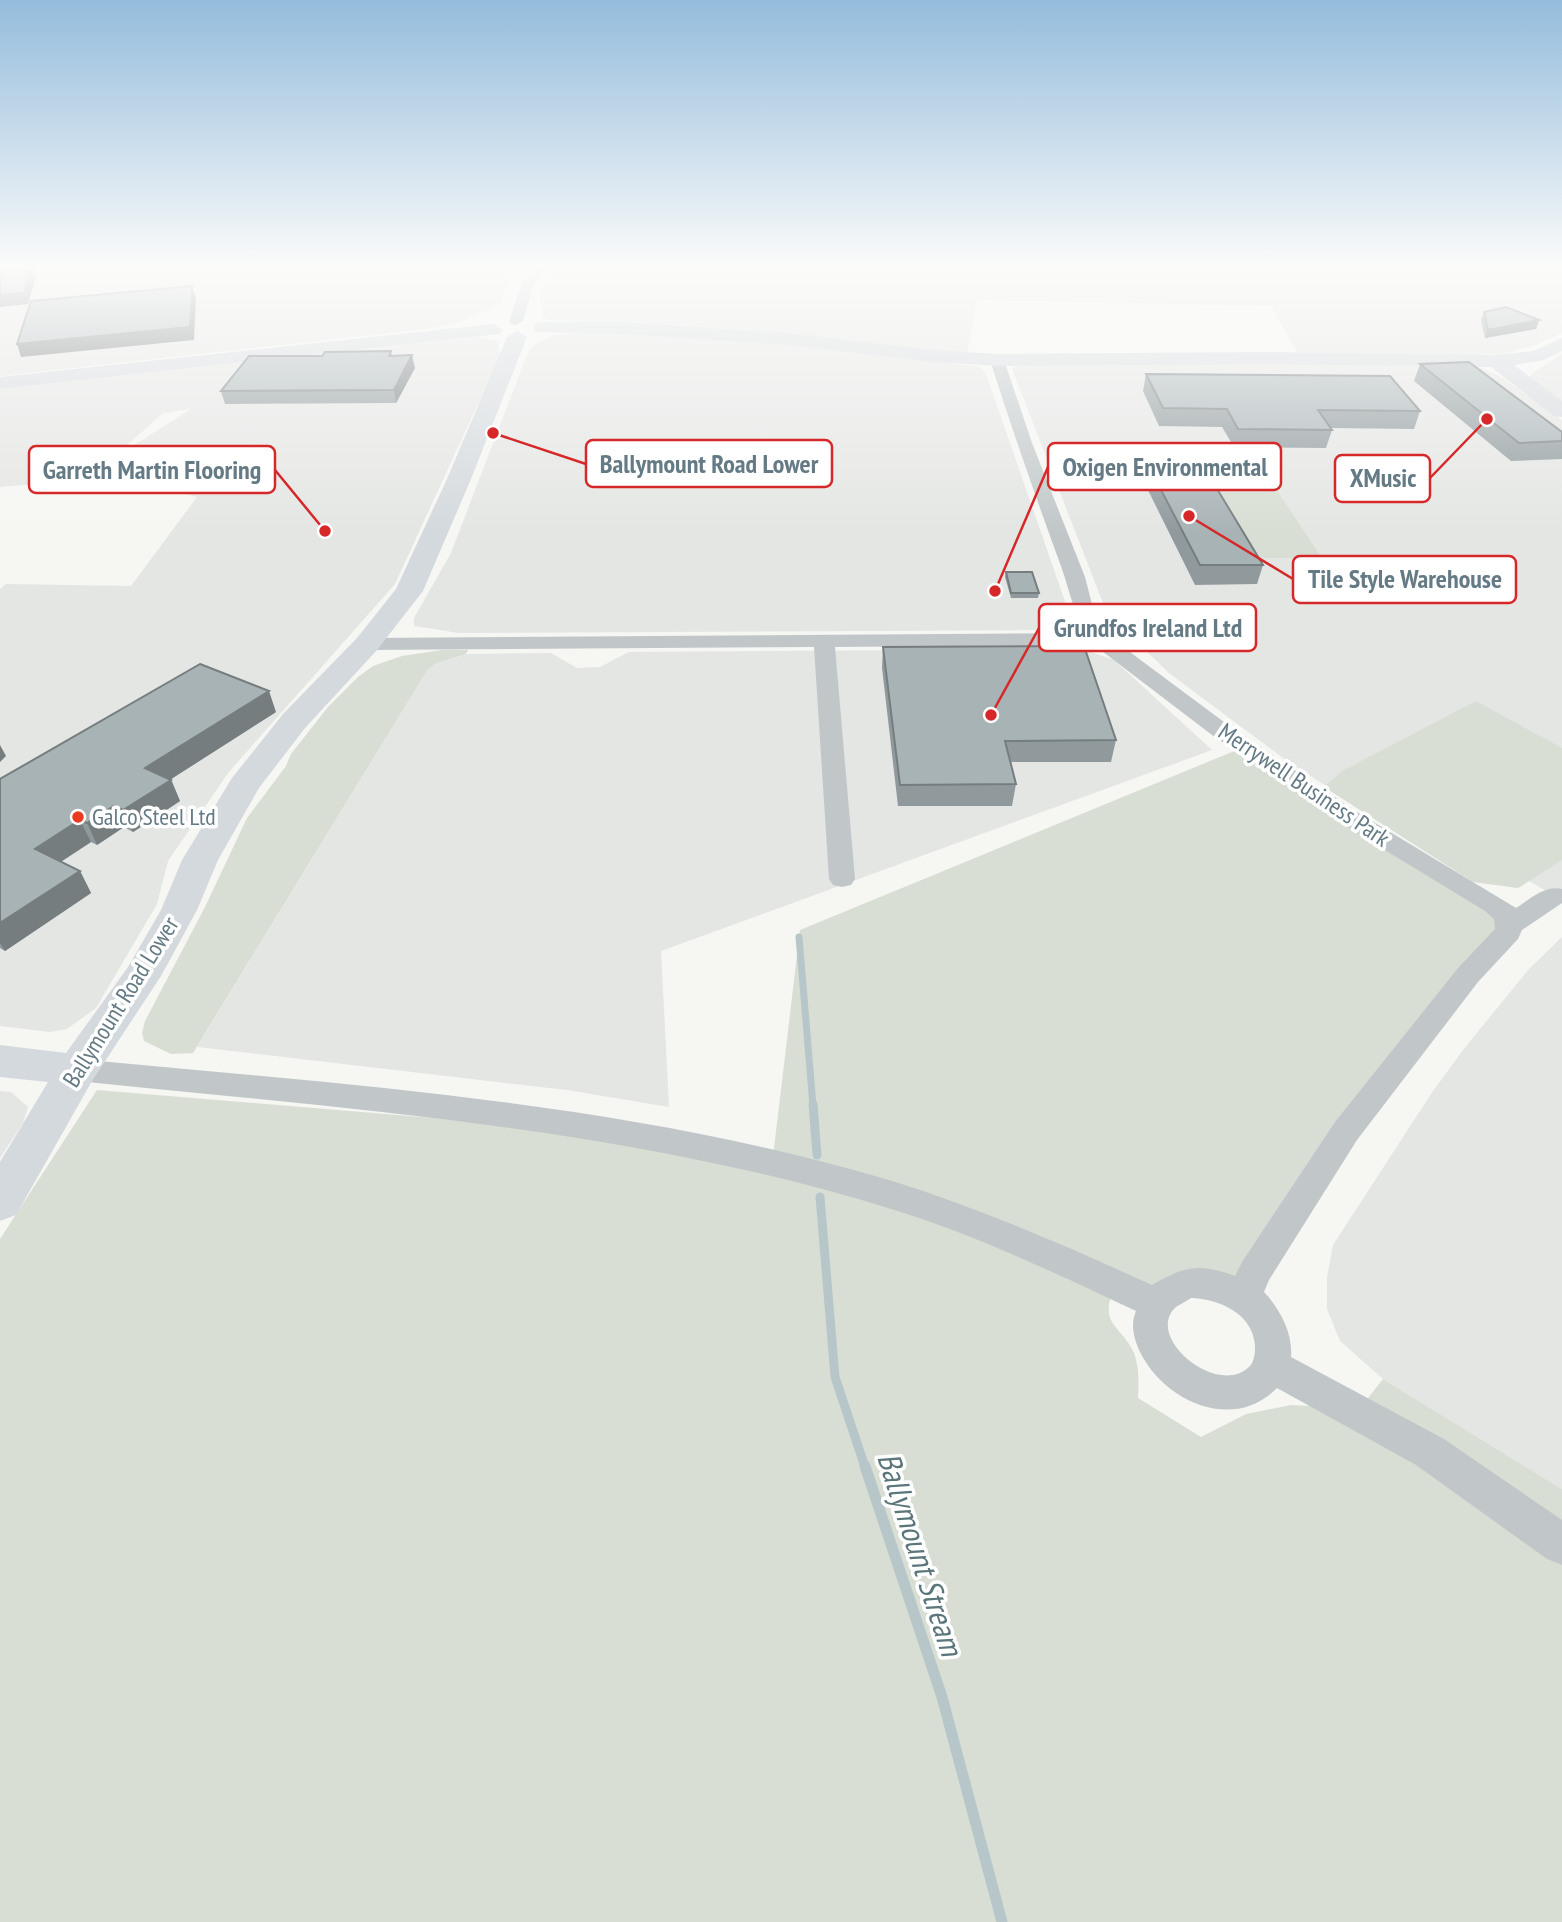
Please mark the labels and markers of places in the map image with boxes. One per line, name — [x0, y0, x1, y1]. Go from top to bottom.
callout: Ballymount Road Lower — [586, 440, 832, 487]
callout: Oxigen Environmental — [1048, 443, 1281, 490]
callout: Garreth Martin Flooring — [29, 446, 275, 493]
callout: XMusic — [1335, 455, 1430, 502]
callout: Tile Style Warehouse — [1293, 556, 1516, 603]
callout: Grundfos Ireland Ltd — [1039, 604, 1256, 651]
place label: Galco Steel Ltd — [92, 801, 216, 832]
marker: Galco Steel Ltd — [70, 809, 86, 825]

